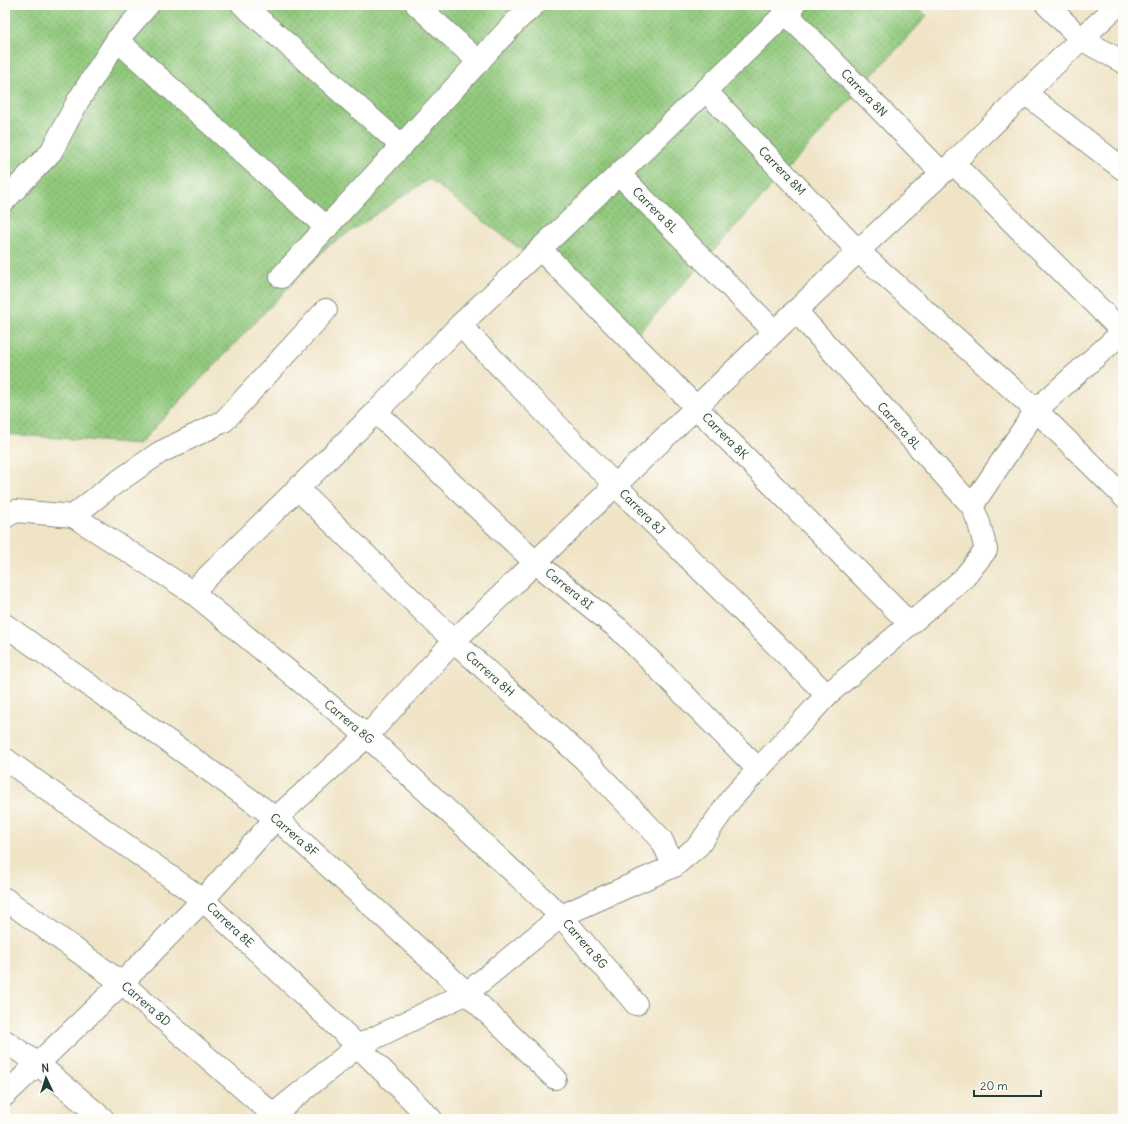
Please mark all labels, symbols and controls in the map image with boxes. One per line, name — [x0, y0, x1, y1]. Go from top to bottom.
street label: Carrera 8N — [838, 66, 891, 120]
street label: Carrera 8M — [756, 143, 809, 198]
street label: Carrera 8L — [629, 184, 682, 236]
street label: Carrera 8L — [874, 399, 925, 453]
street label: Carrera 8K — [699, 409, 752, 462]
street label: Carrera 8J — [616, 486, 668, 538]
street label: Carrera 8I — [542, 565, 596, 612]
street label: Carrera 8H — [463, 648, 518, 700]
street label: Carrera 8G — [321, 696, 378, 747]
street label: Carrera 8F — [267, 810, 322, 860]
street label: Carrera 8E — [204, 899, 257, 950]
street label: Carrera 8G — [560, 916, 611, 972]
street label: Carrera 8D — [119, 978, 174, 1029]
north arrow — [26, 1058, 66, 1098]
text: N — [41, 1061, 50, 1075]
scale bar — [974, 1072, 1041, 1098]
text: 20 m — [980, 1078, 1008, 1093]

